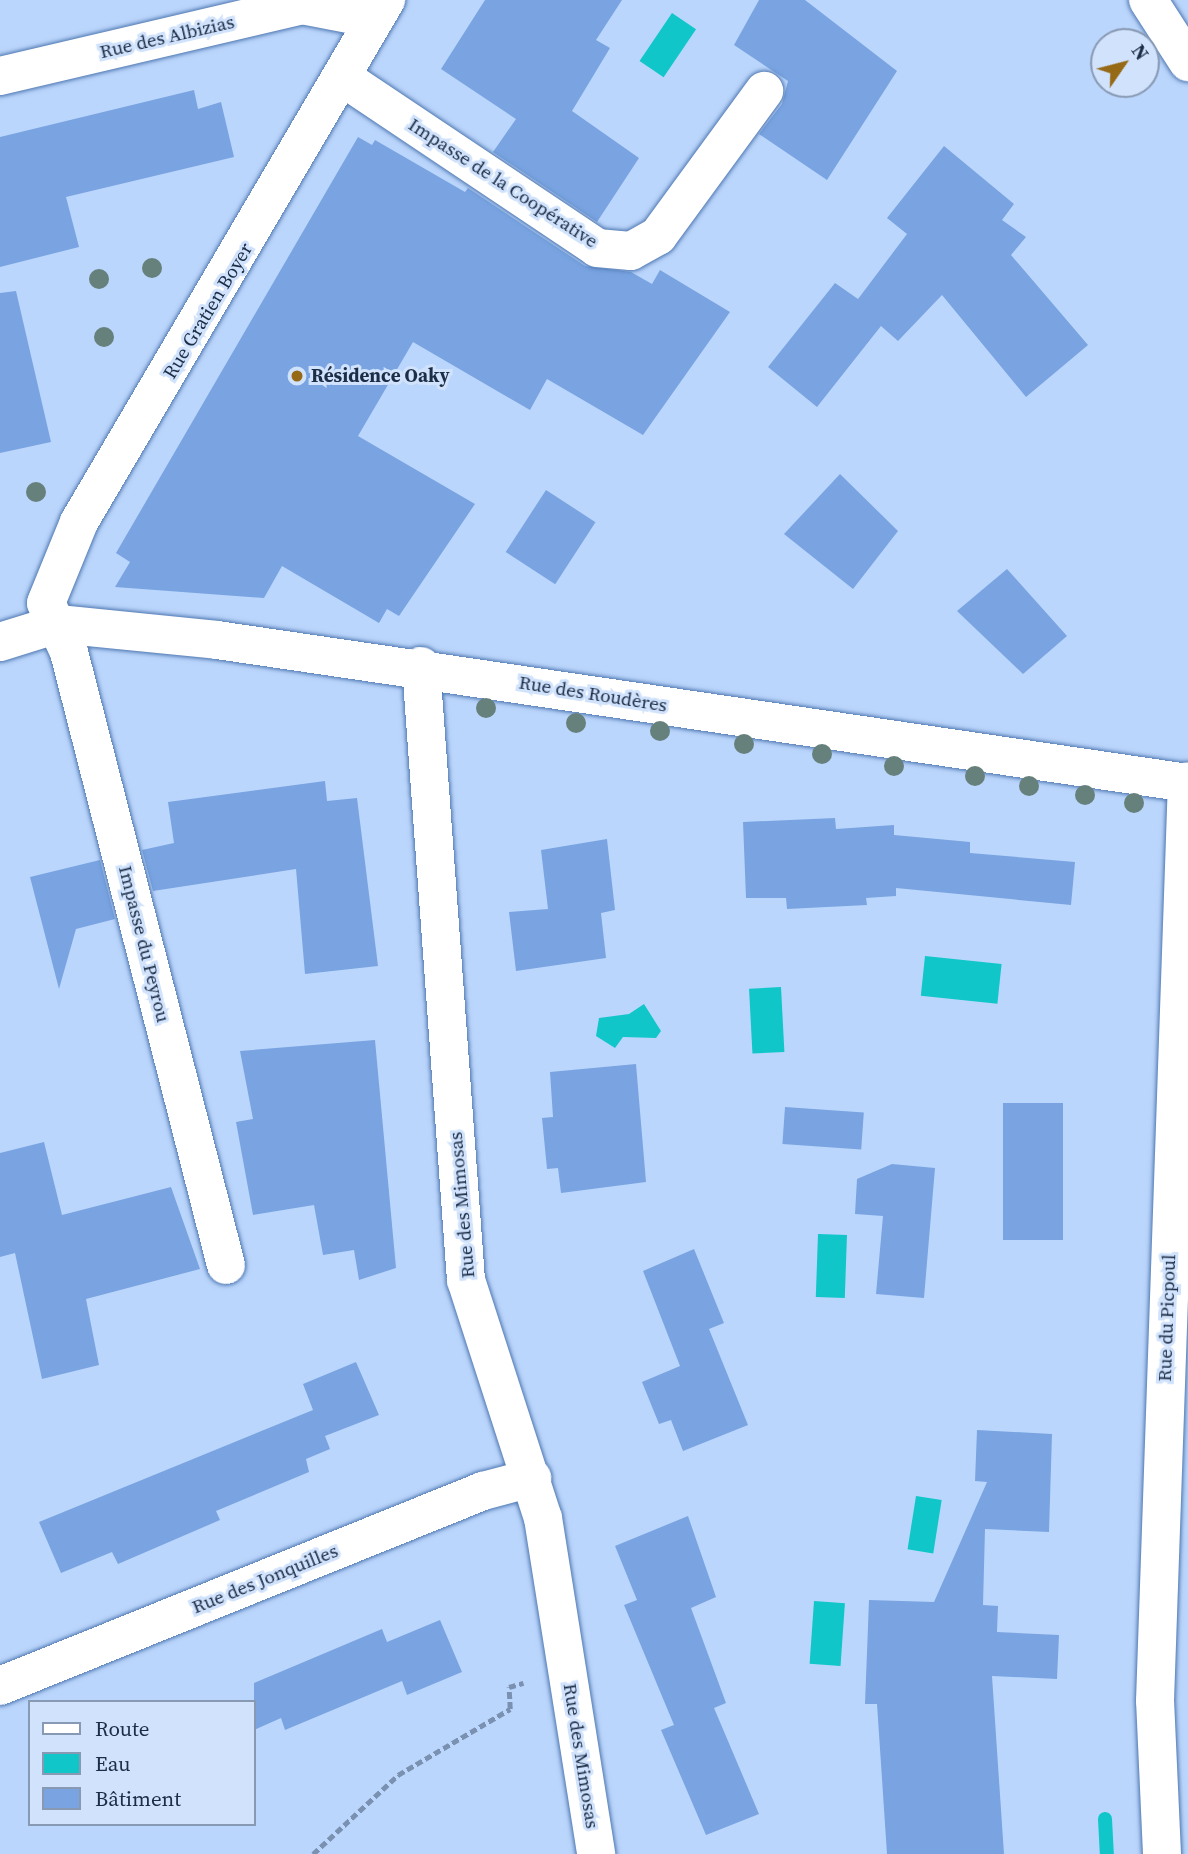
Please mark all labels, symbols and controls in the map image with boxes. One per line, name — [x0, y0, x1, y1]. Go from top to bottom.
street label: Rue des Albizias — [97, 10, 237, 64]
north arrow — [1090, 28, 1160, 98]
text: N — [1126, 39, 1155, 65]
street label: Impasse de la Coopérative — [404, 113, 602, 253]
street label: Rue Gratien Boyer — [158, 239, 258, 383]
place label: Résidence Oaky — [311, 365, 450, 387]
marker: Résidence Oaky — [289, 368, 305, 384]
street label: Rue des Roudères — [517, 671, 669, 717]
street label: Impasse du Peyrou — [114, 863, 174, 1025]
street label: Rue des Mimosas — [444, 1131, 480, 1279]
street label: Rue du Picpoul — [1153, 1254, 1181, 1382]
street label: Rue des Jonquilles — [189, 1539, 341, 1619]
street label: Rue des Mimosas — [558, 1682, 604, 1830]
legend — [28, 1700, 256, 1826]
text: Route — [95, 1714, 150, 1743]
text: Eau — [95, 1749, 131, 1778]
text: Bâtiment — [95, 1784, 181, 1813]

